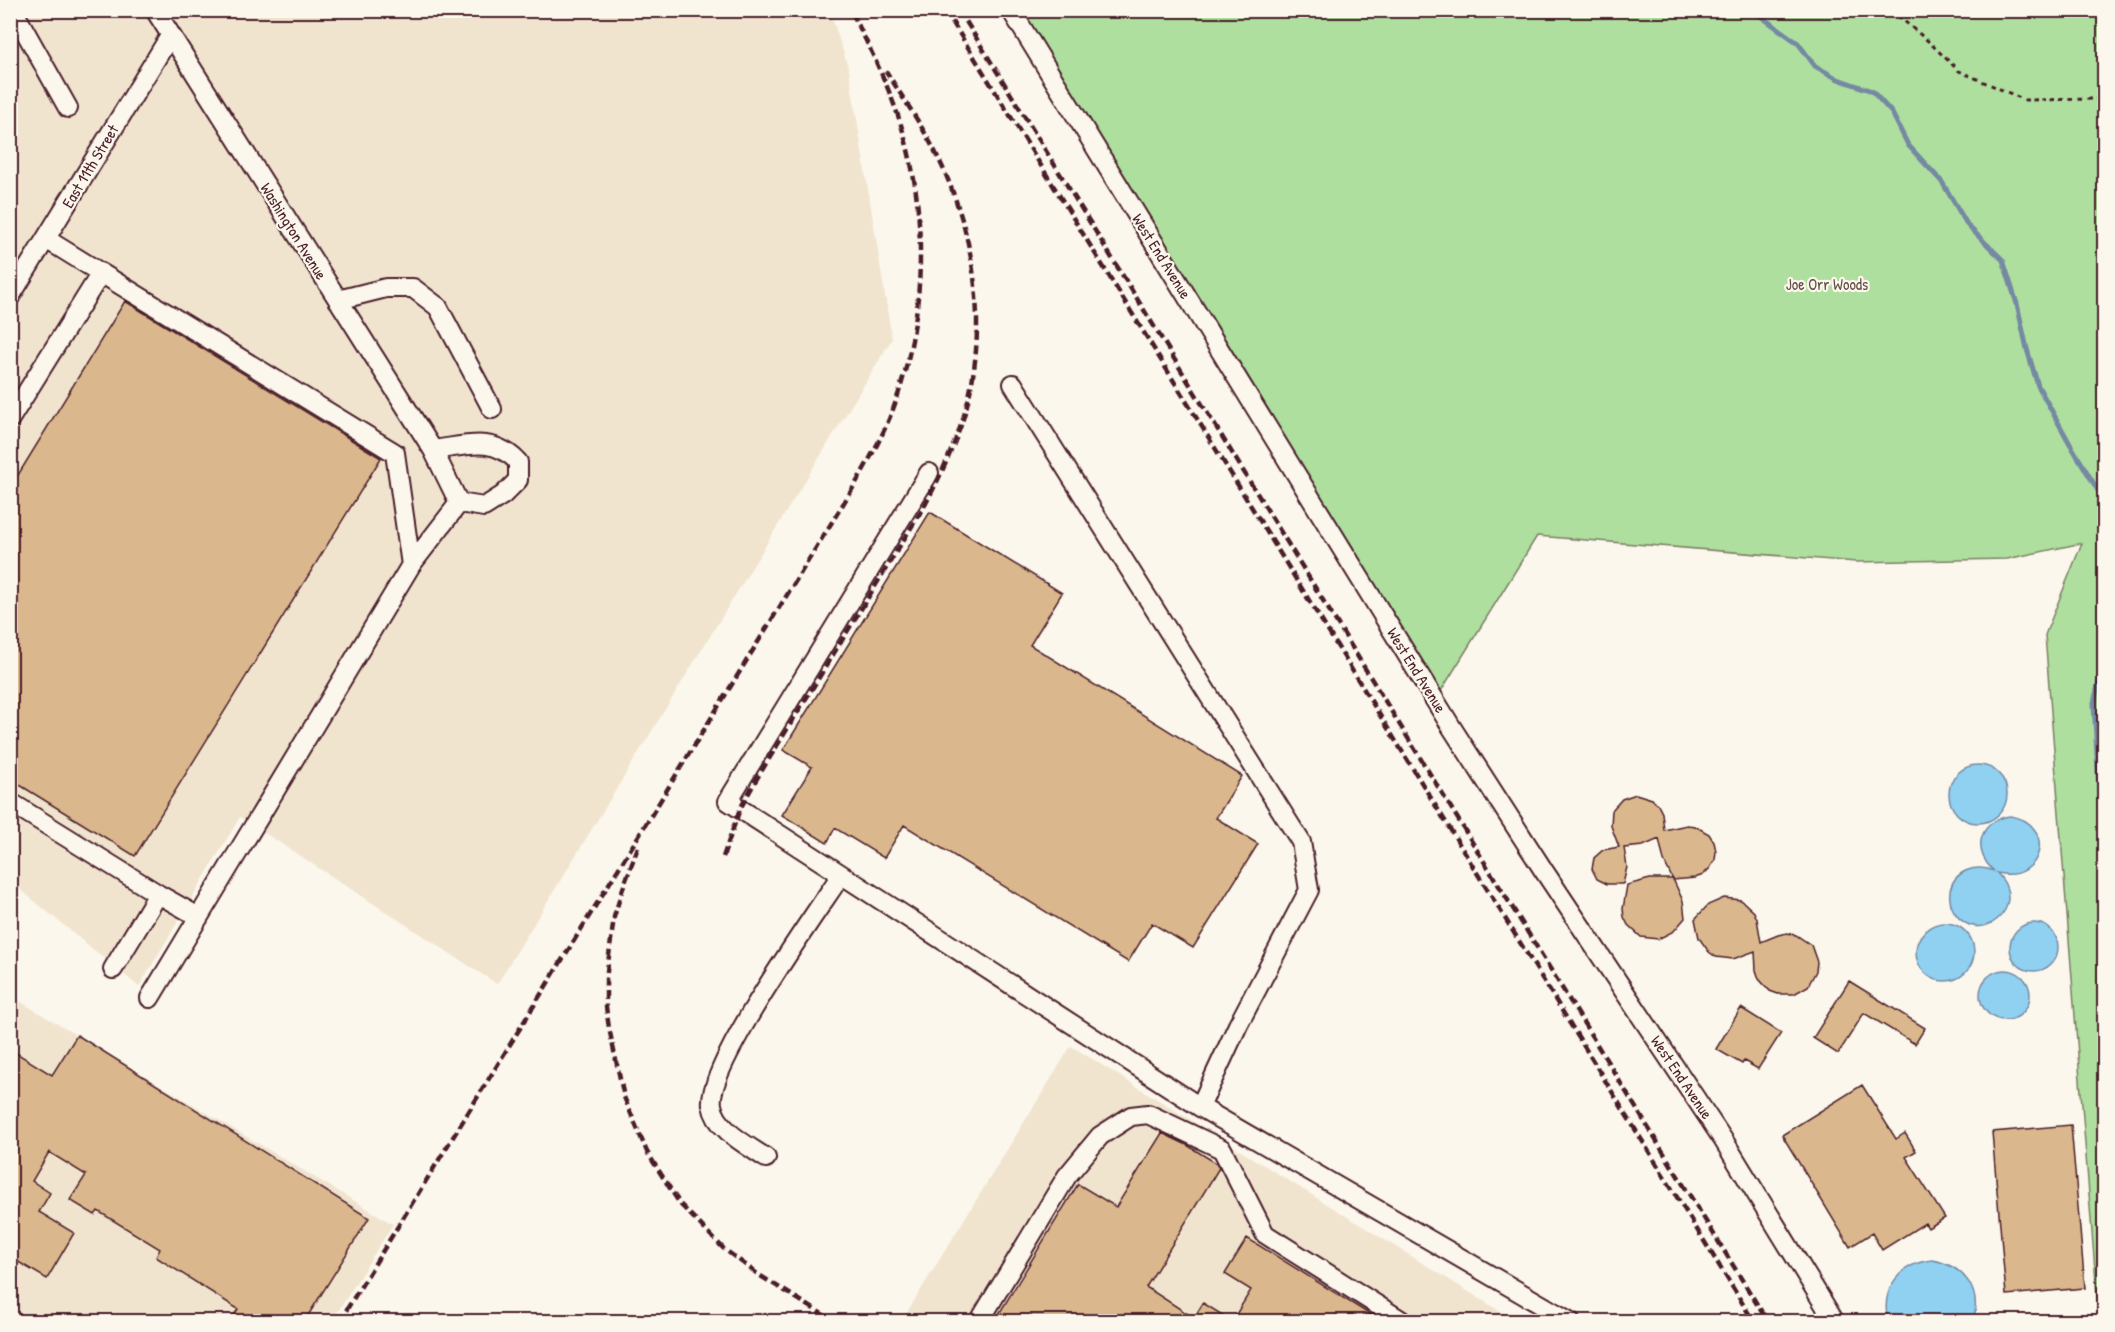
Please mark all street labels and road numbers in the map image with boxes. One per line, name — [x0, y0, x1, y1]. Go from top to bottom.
street label: East 11th Street — [57, 120, 124, 212]
street label: Washington Avenue — [255, 178, 333, 284]
street label: West End Avenue — [1127, 209, 1197, 303]
street label: West End Avenue — [1382, 623, 1452, 717]
street label: West End Avenue — [1646, 1031, 1718, 1124]

